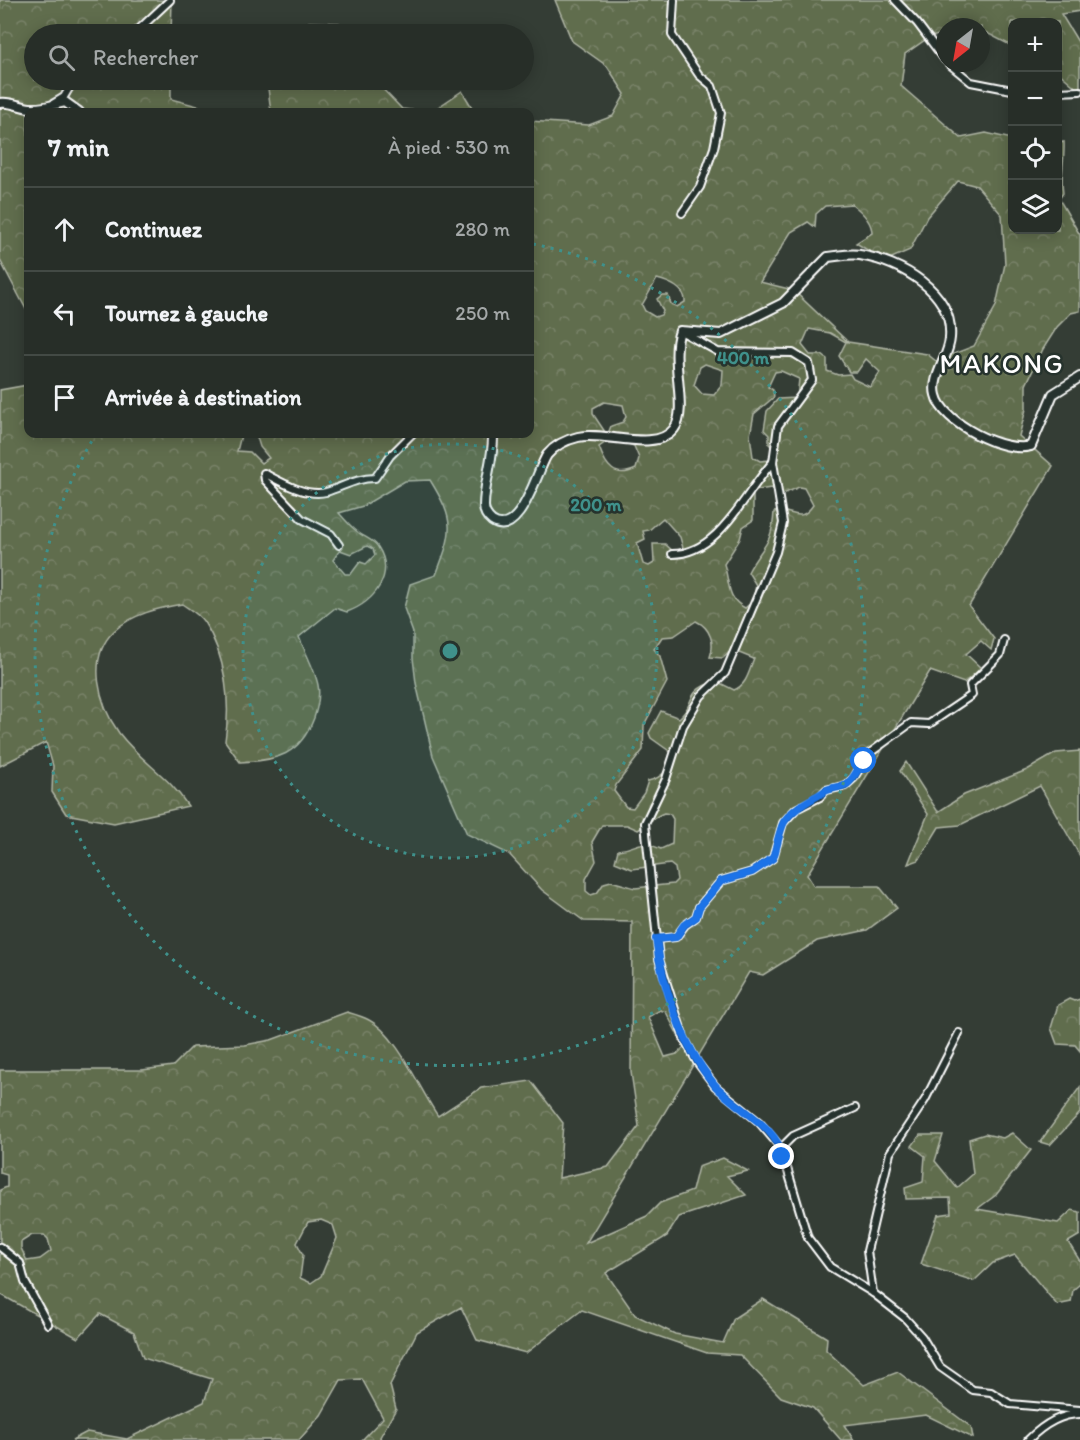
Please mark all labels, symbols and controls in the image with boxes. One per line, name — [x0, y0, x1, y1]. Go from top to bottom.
north arrow — [936, 18, 990, 72]
map controls — [1008, 18, 1062, 234]
button: + — [1008, 18, 1062, 72]
search box — [24, 24, 534, 90]
icon: search — [45, 41, 78, 74]
text: Rechercher — [93, 44, 198, 71]
button: − — [1008, 72, 1062, 126]
button: locate — [1008, 126, 1062, 180]
text: 7 min — [48, 131, 109, 163]
text: À pied · 530 m — [388, 135, 510, 159]
button: layers — [1008, 180, 1062, 234]
icon: ahead — [48, 213, 81, 246]
text: Continuez — [105, 216, 202, 243]
text: 280 m — [455, 217, 510, 241]
icon: left — [48, 297, 81, 330]
text: Tournez à gauche — [105, 300, 268, 327]
text: 250 m — [455, 301, 510, 325]
district label: MAKONG — [940, 346, 1064, 380]
text: 400 m — [717, 347, 770, 369]
icon: arrive — [48, 381, 81, 414]
text: Arrivée à destination — [105, 384, 301, 411]
text: 200 m — [571, 494, 622, 516]
centre of rings — [440, 641, 460, 661]
route start — [850, 747, 876, 773]
route end — [768, 1143, 794, 1169]

